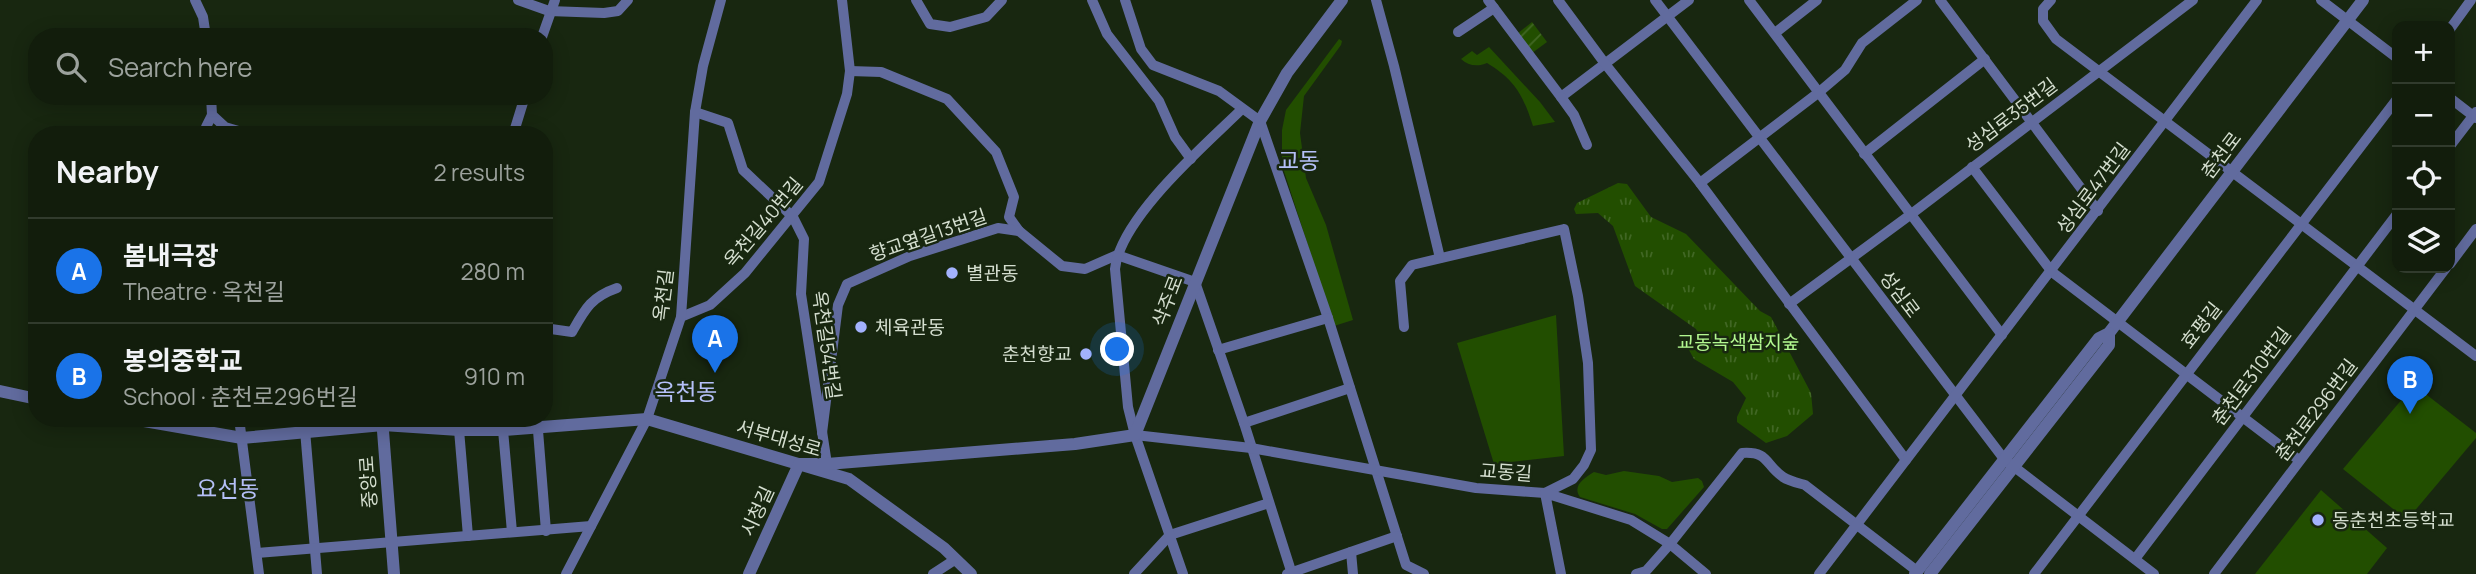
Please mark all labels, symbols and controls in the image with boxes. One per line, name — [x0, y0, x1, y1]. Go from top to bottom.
map controls — [2392, 21, 2455, 273]
button: + — [2392, 21, 2455, 84]
search box — [28, 28, 553, 105]
icon: search — [52, 48, 90, 86]
text: Search here — [108, 49, 253, 85]
street label: 성심로35번길 — [1960, 72, 2062, 158]
button: − — [2392, 84, 2455, 147]
street label: 춘천로 — [2195, 126, 2247, 184]
street label: 성심로47번길 — [2050, 137, 2136, 239]
district label: 교동 — [1278, 144, 1320, 176]
button: locate — [2392, 147, 2455, 210]
text: Nearby — [56, 151, 159, 192]
text: 2 results — [433, 156, 525, 188]
street label: 옥천길40번길 — [718, 171, 808, 273]
street label: 향교옆길13번길 — [866, 203, 990, 267]
button: layers — [2392, 210, 2455, 273]
text: 봄내극장 — [123, 237, 219, 273]
text: A — [71, 255, 87, 287]
text: 280 m — [460, 255, 525, 287]
place label: 별관동 — [966, 260, 1018, 286]
marker: 별관동 — [944, 265, 960, 281]
street label: 성심로 — [1874, 265, 1926, 323]
street label: 옥천길 — [647, 267, 679, 323]
street label: 삭주로 — [1145, 272, 1189, 330]
text: Theatre · 옥천길 — [123, 275, 285, 307]
street label: 옥천길54번길 — [807, 289, 847, 401]
street label: 효평길 — [2175, 296, 2227, 354]
place label: 체육관동 — [875, 314, 945, 340]
pin: A — [692, 315, 738, 373]
marker: 체육관동 — [853, 319, 869, 335]
street label: 춘천로310번길 — [2205, 321, 2297, 431]
park label: 교동녹색쌈지숲 — [1677, 329, 1799, 355]
your location — [1100, 332, 1134, 366]
place label: 춘천향교 — [1002, 341, 1072, 367]
text: 봉의중학교 — [123, 342, 243, 378]
marker: 춘천향교 — [1078, 346, 1094, 362]
street label: 춘천로296번길 — [2269, 354, 2363, 466]
pin: B — [2387, 356, 2433, 414]
text: B — [72, 360, 86, 392]
text: 910 m — [464, 360, 525, 392]
district label: 옥천동 — [654, 375, 718, 407]
text: School · 춘천로296번길 — [123, 380, 358, 412]
street label: 서부대성로 — [733, 413, 825, 463]
street label: 중앙로 — [353, 455, 383, 509]
street label: 교동길 — [1479, 457, 1533, 487]
district label: 요선동 — [196, 472, 260, 504]
street label: 시청길 — [734, 482, 780, 540]
place label: 동춘천초등학교 — [2332, 507, 2454, 533]
marker: 동춘천초등학교 — [2310, 512, 2326, 528]

